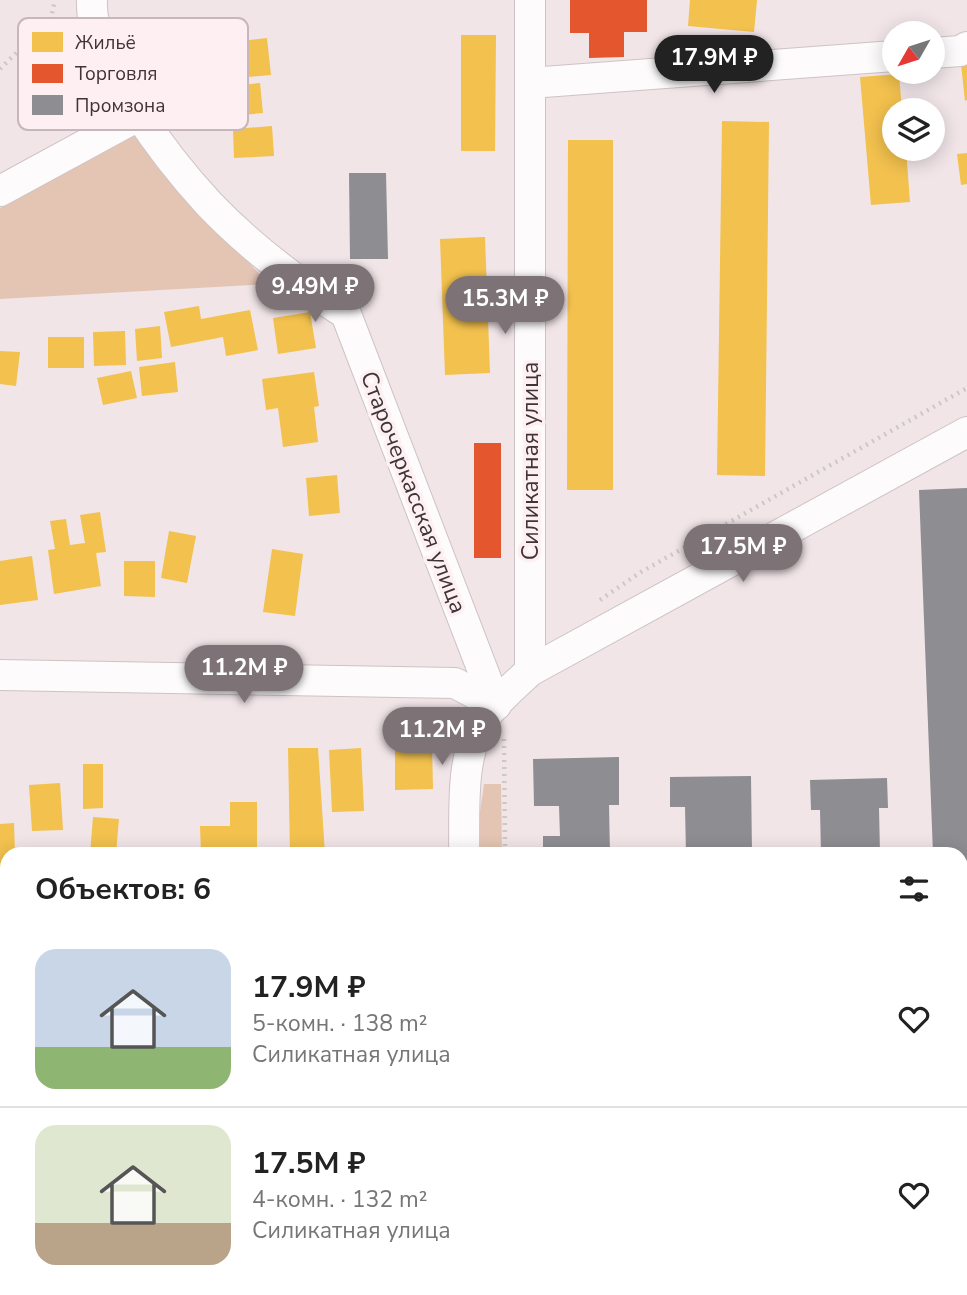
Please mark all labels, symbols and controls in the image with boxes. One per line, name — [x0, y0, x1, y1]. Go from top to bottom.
legend — [18, 18, 248, 130]
north arrow — [882, 21, 945, 84]
map controls — [882, 21, 945, 161]
text: Жильё — [75, 30, 136, 56]
pin: 17.9M ₽ — [649, 36, 779, 95]
text: 17.9M ₽ — [670, 42, 758, 73]
text: Торговля — [75, 61, 158, 87]
text: Промзона — [75, 93, 166, 119]
button: layers — [882, 98, 945, 161]
pin: 9.49M ₽ — [250, 264, 380, 324]
text: 9.49M ₽ — [271, 271, 359, 302]
pin: 15.3M ₽ — [440, 276, 570, 336]
text: 15.3M ₽ — [461, 283, 549, 314]
street label: Силикатная улица — [515, 362, 546, 560]
street label: Старочеркасская улица — [353, 367, 474, 618]
pin: 17.5M ₽ — [678, 524, 808, 584]
text: 17.5M ₽ — [699, 531, 787, 562]
pin: 11.2M ₽ — [179, 646, 309, 705]
text: 11.2M ₽ — [200, 652, 288, 683]
pin: 11.2M ₽ — [377, 708, 507, 767]
text: 11.2M ₽ — [398, 714, 486, 745]
text: Объектов: 6 — [35, 869, 211, 910]
icon: filters — [895, 870, 933, 908]
text: 17.9M ₽ — [252, 967, 366, 1008]
icon: home — [91, 977, 175, 1061]
icon: heart — [895, 1000, 933, 1038]
text: 5-комн. · 138 m² — [252, 1008, 427, 1039]
text: Силикатная улица — [252, 1039, 451, 1070]
text: 17.5M ₽ — [252, 1143, 366, 1184]
icon: home — [91, 1153, 175, 1237]
icon: heart — [895, 1176, 933, 1214]
text: 4-комн. · 132 m² — [252, 1184, 427, 1215]
text: Силикатная улица — [252, 1215, 451, 1246]

